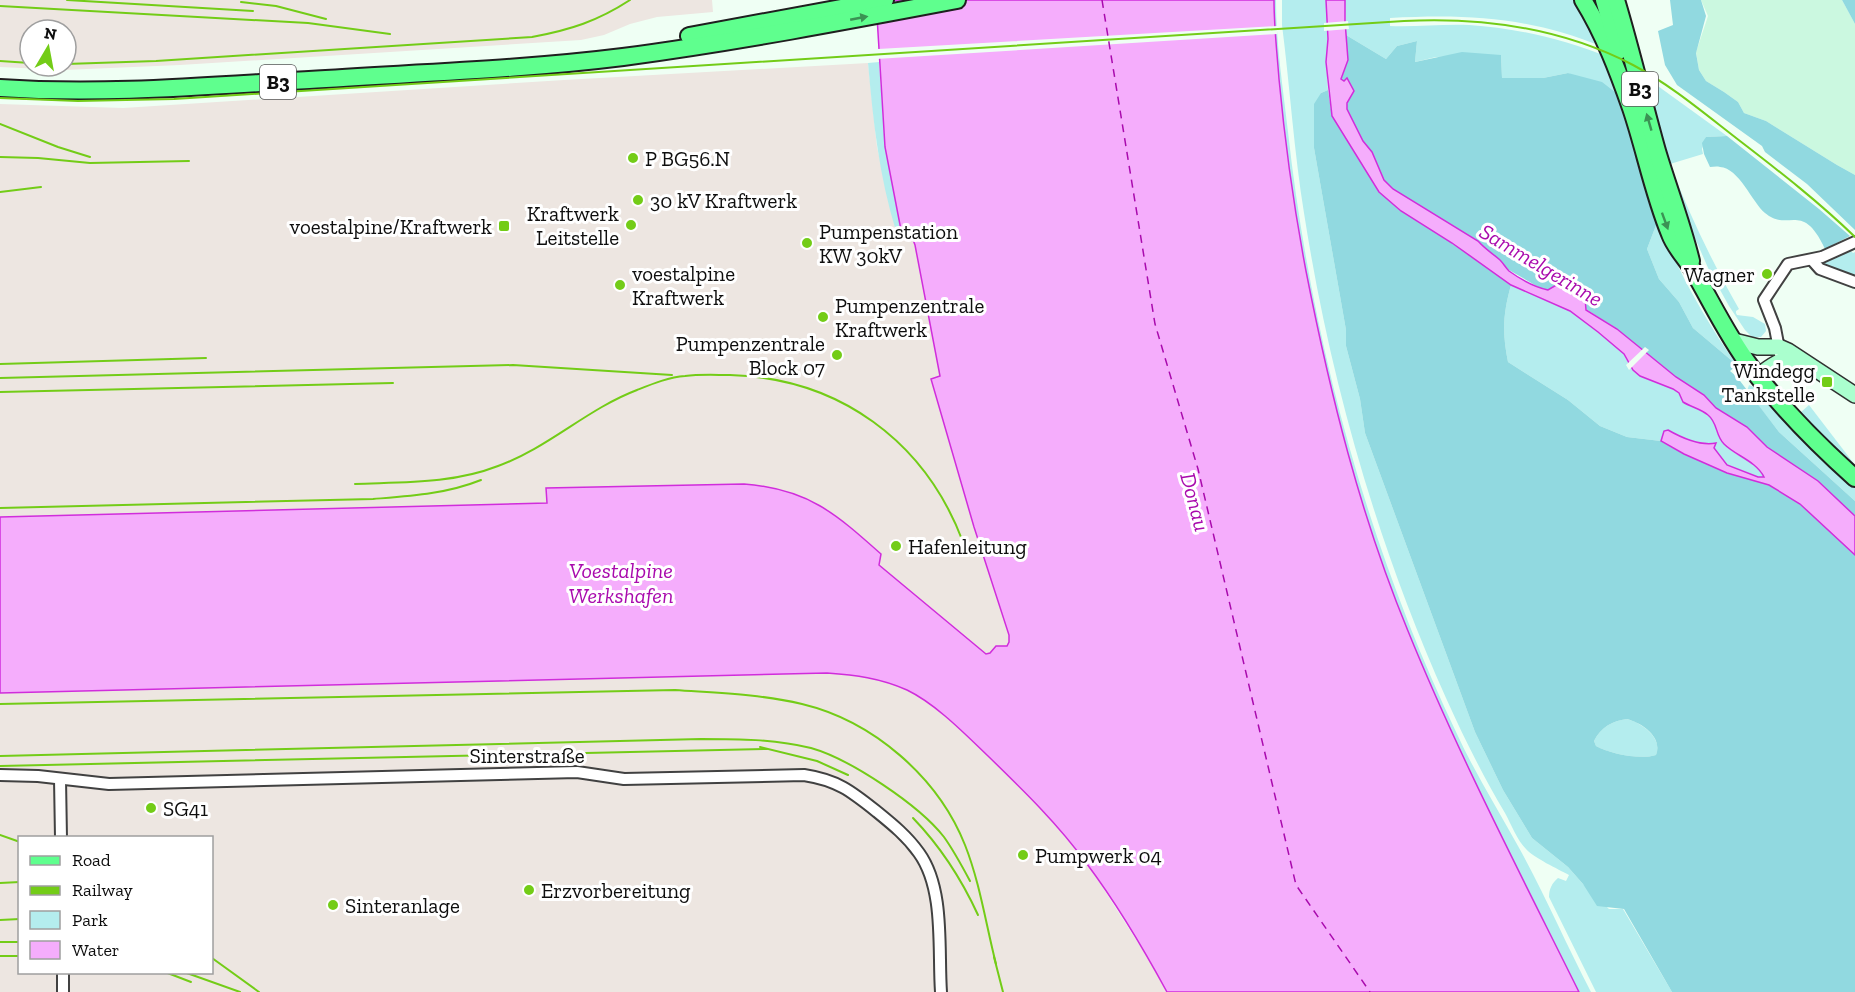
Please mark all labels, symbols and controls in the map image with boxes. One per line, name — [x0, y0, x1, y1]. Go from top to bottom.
one-way arrow — [849, 13, 868, 22]
north arrow — [18, 18, 78, 78]
text: N — [43, 23, 58, 44]
road number: B3 — [260, 65, 296, 99]
road number: B3 — [1622, 72, 1658, 106]
one-way arrow — [1644, 113, 1653, 131]
place label: P BG56.N — [645, 146, 730, 171]
marker: P BG56.N — [626, 151, 640, 165]
place label: 30 kV Kraftwerk — [650, 188, 797, 213]
marker: 30 kV Kraftwerk — [631, 193, 645, 207]
place label: Kraftwerk Leitstelle — [527, 201, 619, 250]
one-way arrow — [1660, 212, 1670, 230]
place label: voestalpine/Kraftwerk — [290, 214, 492, 239]
marker: Kraftwerk Leitstelle — [624, 218, 638, 232]
water label: Sammelgerinne — [1475, 218, 1607, 312]
marker: voestalpine/Kraftwerk — [497, 219, 511, 233]
place label: Pumpenstation KW 30kV — [819, 219, 958, 268]
marker: Pumpenstation KW 30kV — [800, 236, 814, 250]
place label: voestalpine Kraftwerk — [632, 261, 735, 310]
place label: Wagner — [1684, 262, 1755, 287]
marker: Wagner — [1760, 267, 1774, 281]
marker: voestalpine Kraftwerk — [613, 278, 627, 292]
place label: Pumpenzentrale Kraftwerk — [835, 293, 984, 342]
marker: Pumpenzentrale Kraftwerk — [816, 310, 830, 324]
place label: Pumpenzentrale Block 07 — [676, 331, 825, 380]
marker: Pumpenzentrale Block 07 — [830, 348, 844, 362]
place label: Windegg Tankstelle — [1722, 358, 1815, 407]
marker: Windegg Tankstelle — [1820, 375, 1834, 389]
water label: Donau — [1174, 470, 1216, 534]
place label: Hafenleitung — [908, 534, 1027, 559]
marker: Hafenleitung — [889, 539, 903, 553]
water label: Voestalpine Werkshafen — [569, 557, 673, 609]
street label: Sinterstraße — [469, 743, 585, 768]
place label: SG41 — [163, 796, 208, 821]
marker: SG41 — [144, 801, 158, 815]
legend — [18, 836, 213, 974]
place label: Pumpwerk 04 — [1035, 843, 1162, 868]
marker: Pumpwerk 04 — [1016, 848, 1030, 862]
text: Road — [72, 849, 111, 871]
place label: Erzvorbereitung — [541, 878, 691, 903]
text: Railway — [72, 879, 134, 901]
marker: Erzvorbereitung — [522, 883, 536, 897]
place label: Sinteranlage — [345, 893, 460, 918]
marker: Sinteranlage — [326, 898, 340, 912]
text: Park — [72, 909, 108, 931]
text: Water — [72, 939, 119, 961]

